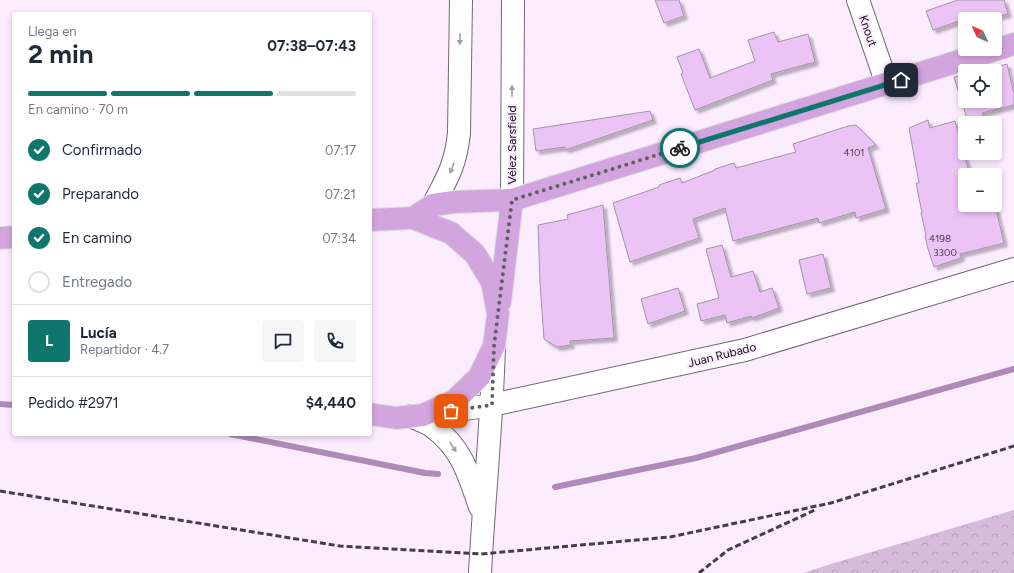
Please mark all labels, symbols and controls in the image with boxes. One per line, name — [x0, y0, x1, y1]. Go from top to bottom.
north arrow — [958, 12, 1002, 56]
map controls — [958, 12, 1002, 212]
street label: Knout — [856, 14, 880, 49]
text: Llega en — [28, 24, 77, 39]
one-way arrow — [457, 33, 463, 46]
text: 07:38–07:43 — [267, 37, 356, 55]
text: 2 min — [28, 38, 94, 70]
pin — [884, 63, 918, 97]
button: locate — [958, 64, 1002, 108]
icon: home — [890, 69, 912, 91]
one-way arrow — [509, 84, 515, 97]
text: En camino · 70 m — [28, 102, 128, 117]
street label: Vélez Sarsfield — [505, 105, 519, 185]
button: + — [958, 116, 1002, 160]
courier — [660, 128, 700, 168]
icon: bike — [669, 137, 691, 159]
icon: check — [28, 139, 50, 161]
text: Confirmado — [62, 141, 142, 159]
text: 07:17 — [325, 143, 356, 158]
house number: 4101 — [844, 146, 864, 159]
one-way arrow — [448, 162, 454, 174]
button: − — [958, 168, 1002, 212]
icon: check — [28, 183, 50, 205]
text: Preparando — [62, 185, 139, 203]
text: 07:21 — [325, 187, 356, 202]
icon: check — [28, 227, 50, 249]
text: En camino — [62, 229, 132, 247]
text: 07:34 — [322, 231, 356, 246]
house number: 4198 — [929, 232, 951, 245]
house number: 3300 — [933, 246, 957, 259]
text: Entregado — [62, 273, 132, 291]
button: chat — [262, 320, 304, 362]
button: phone — [314, 320, 356, 362]
text: Lucía — [80, 324, 117, 342]
text: L — [45, 332, 53, 350]
street label: Juan Rubado — [686, 340, 758, 370]
text: Repartidor · 4.7 — [80, 342, 169, 357]
text: Pedido #2971 — [28, 394, 119, 412]
text: $4,440 — [306, 394, 356, 412]
pin — [434, 394, 468, 428]
icon: bag — [440, 400, 462, 422]
one-way arrow — [449, 441, 457, 452]

